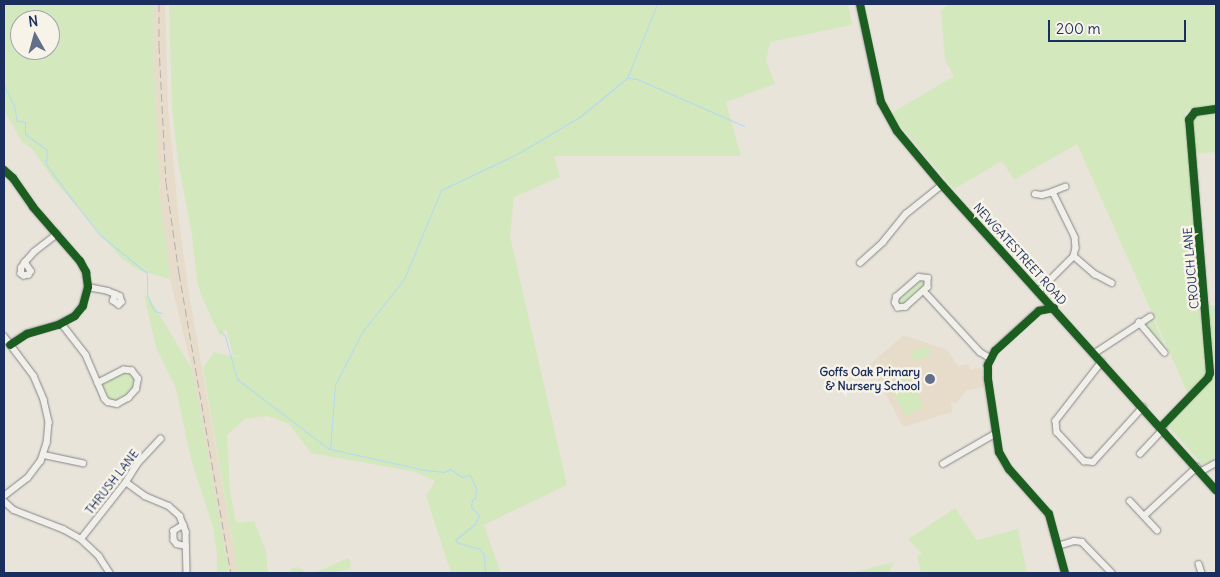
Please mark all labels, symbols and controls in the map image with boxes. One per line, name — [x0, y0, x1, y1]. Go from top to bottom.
north arrow — [10, 10, 60, 60]
scale bar — [1050, 10, 1188, 42]
text: N — [27, 12, 39, 31]
text: 200 m — [1056, 19, 1101, 38]
street label: NEWGATESTREET ROAD — [970, 200, 1070, 308]
street label: CROUCH LANE — [1180, 227, 1202, 309]
place label: Goffs Oak Primary & Nursery School — [820, 365, 920, 393]
marker: Goffs Oak Primary & Nursery School — [924, 373, 936, 385]
street label: THRUSH LANE — [82, 447, 142, 517]

